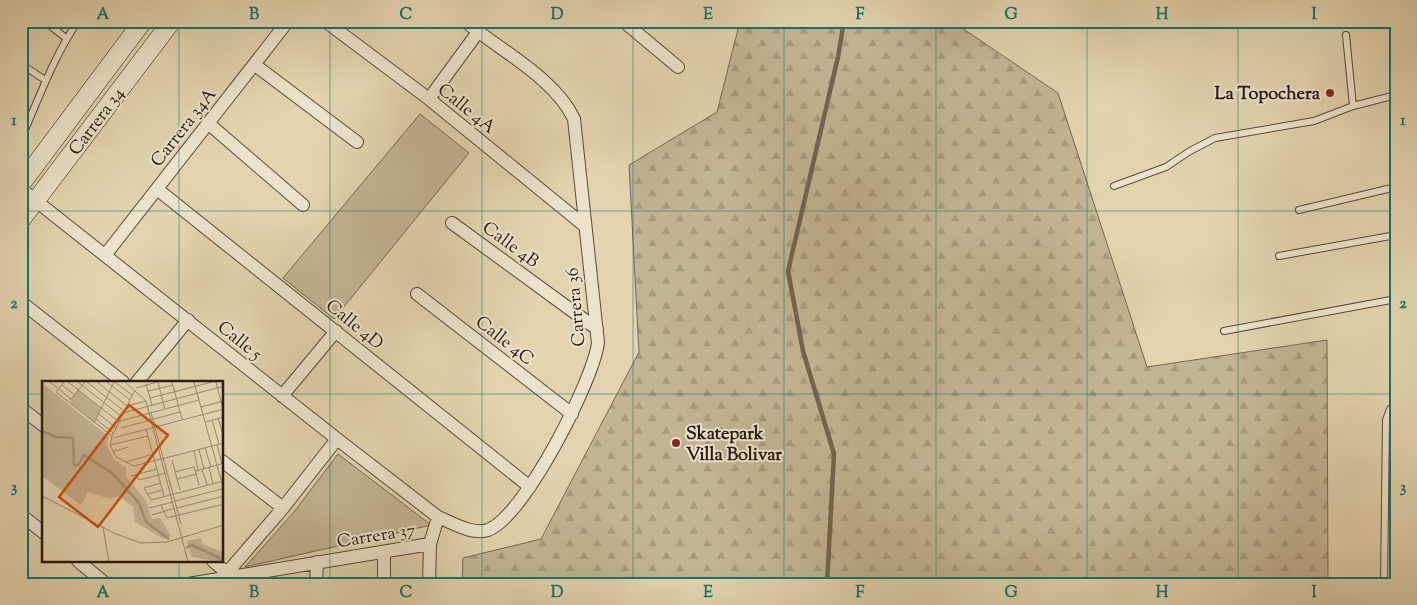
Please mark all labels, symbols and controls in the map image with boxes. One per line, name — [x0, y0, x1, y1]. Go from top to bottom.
text: A — [97, 4, 110, 27]
text: B — [249, 4, 259, 27]
text: C — [400, 4, 413, 27]
text: D — [551, 4, 564, 27]
text: E — [703, 4, 713, 27]
text: F — [856, 4, 865, 27]
text: G — [1004, 4, 1018, 27]
text: H — [1156, 4, 1169, 27]
text: I — [1311, 4, 1317, 27]
street label: Calle 4A — [431, 78, 501, 141]
place label: La Topochera — [1215, 82, 1321, 108]
street label: Carrera 34 — [63, 83, 132, 162]
street label: Carrera 34A — [145, 83, 224, 173]
marker: La Topochera — [1324, 87, 1336, 99]
text: 1 — [11, 110, 17, 133]
text: 1 — [1400, 110, 1406, 133]
street label: Calle 4B — [476, 216, 544, 275]
street label: Carrera 36 — [561, 266, 593, 347]
text: 2 — [10, 293, 18, 316]
text: 2 — [1399, 293, 1407, 316]
street label: Calle 4D — [319, 294, 388, 357]
street label: Calle 4C — [469, 310, 539, 373]
street label: Calle 5 — [211, 315, 267, 368]
inset map — [42, 381, 224, 562]
place label: Skatepark Villa Bolivar — [686, 422, 782, 469]
marker: Skatepark Villa Bolivar — [670, 437, 682, 449]
text: 3 — [11, 477, 18, 500]
text: 3 — [1400, 477, 1407, 500]
street label: Carrera 37 — [335, 518, 418, 556]
text: A — [97, 582, 110, 605]
text: B — [249, 582, 259, 605]
text: C — [400, 582, 413, 605]
text: D — [551, 582, 564, 605]
text: E — [703, 582, 713, 605]
text: F — [856, 582, 865, 605]
text: G — [1004, 582, 1018, 605]
text: H — [1156, 582, 1169, 605]
text: I — [1311, 582, 1317, 605]

